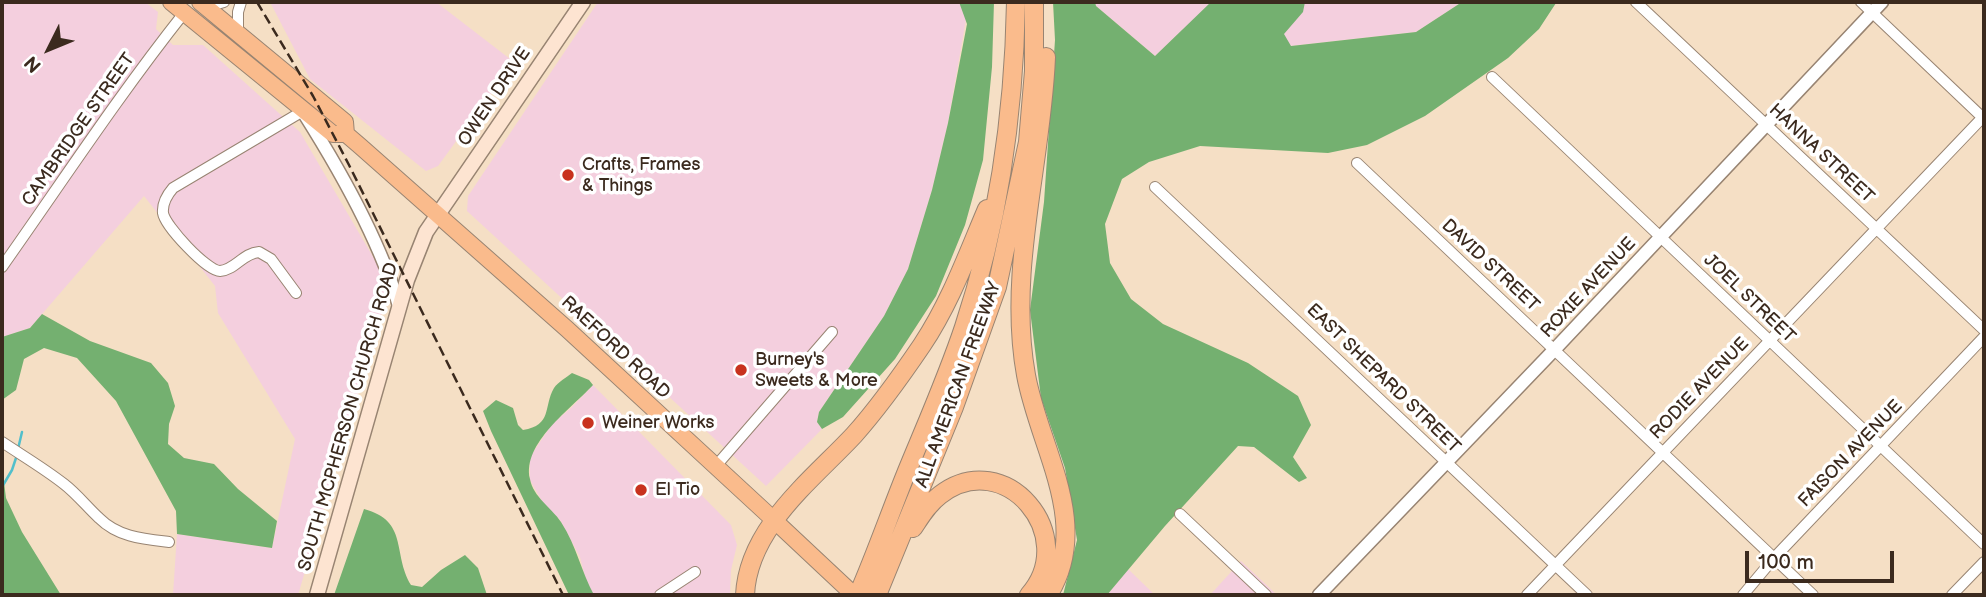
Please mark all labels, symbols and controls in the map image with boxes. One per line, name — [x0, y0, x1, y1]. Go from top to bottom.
north arrow — [14, 14, 84, 84]
street label: OWEN DRIVE — [454, 44, 536, 150]
street label: CAMBRIDGE STREET — [18, 49, 140, 211]
text: N — [20, 51, 47, 77]
street label: HANNA STREET — [1764, 100, 1878, 208]
place label: Crafts, Frames & Things — [582, 154, 700, 196]
marker: Crafts, Frames & Things — [560, 167, 576, 183]
street label: DAVID STREET — [1437, 215, 1543, 317]
street label: ROXIE AVENUE — [1537, 233, 1641, 343]
street label: JOEL STREET — [1699, 250, 1799, 348]
street label: SOUTH MCPHERSON CHURCH ROAD — [295, 260, 403, 574]
street label: ALL AMERICAN FREEWAY — [912, 279, 1006, 491]
street label: RAEFORD ROAD — [556, 292, 674, 404]
street label: EAST SHEPARD STREET — [1302, 300, 1464, 458]
street label: RODIE AVENUE — [1646, 334, 1754, 444]
place label: Burney's Sweets & More — [755, 349, 878, 392]
marker: Burney's Sweets & More — [733, 362, 749, 378]
street label: FAISON AVENUE — [1794, 396, 1908, 512]
place label: Weiner Works — [602, 412, 714, 434]
marker: Weiner Works — [580, 415, 596, 431]
place label: El Tio — [655, 479, 700, 501]
marker: El Tio — [633, 482, 649, 498]
scale bar — [1748, 538, 1897, 582]
text: 100 m — [1758, 550, 1814, 575]

